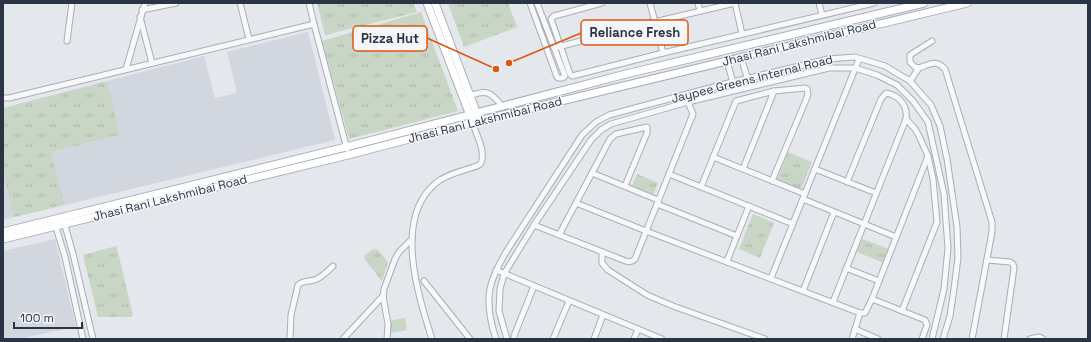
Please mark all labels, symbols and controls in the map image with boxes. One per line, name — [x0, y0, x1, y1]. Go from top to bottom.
street label: Jhasi Rani Lakshmibai Road — [720, 16, 878, 70]
callout: Reliance Fresh — [581, 20, 688, 45]
text: Reliance Fresh — [590, 24, 680, 41]
callout: Pizza Hut — [353, 26, 427, 51]
text: Pizza Hut — [361, 30, 419, 47]
street label: Jaypee Greens Internal Road — [670, 51, 834, 107]
street label: Jhasi Rani Lakshmibai Road — [406, 93, 564, 147]
street label: Jhasi Rani Lakshmibai Road — [91, 171, 249, 225]
scale bar — [14, 304, 82, 330]
text: 100 m — [20, 310, 54, 326]

